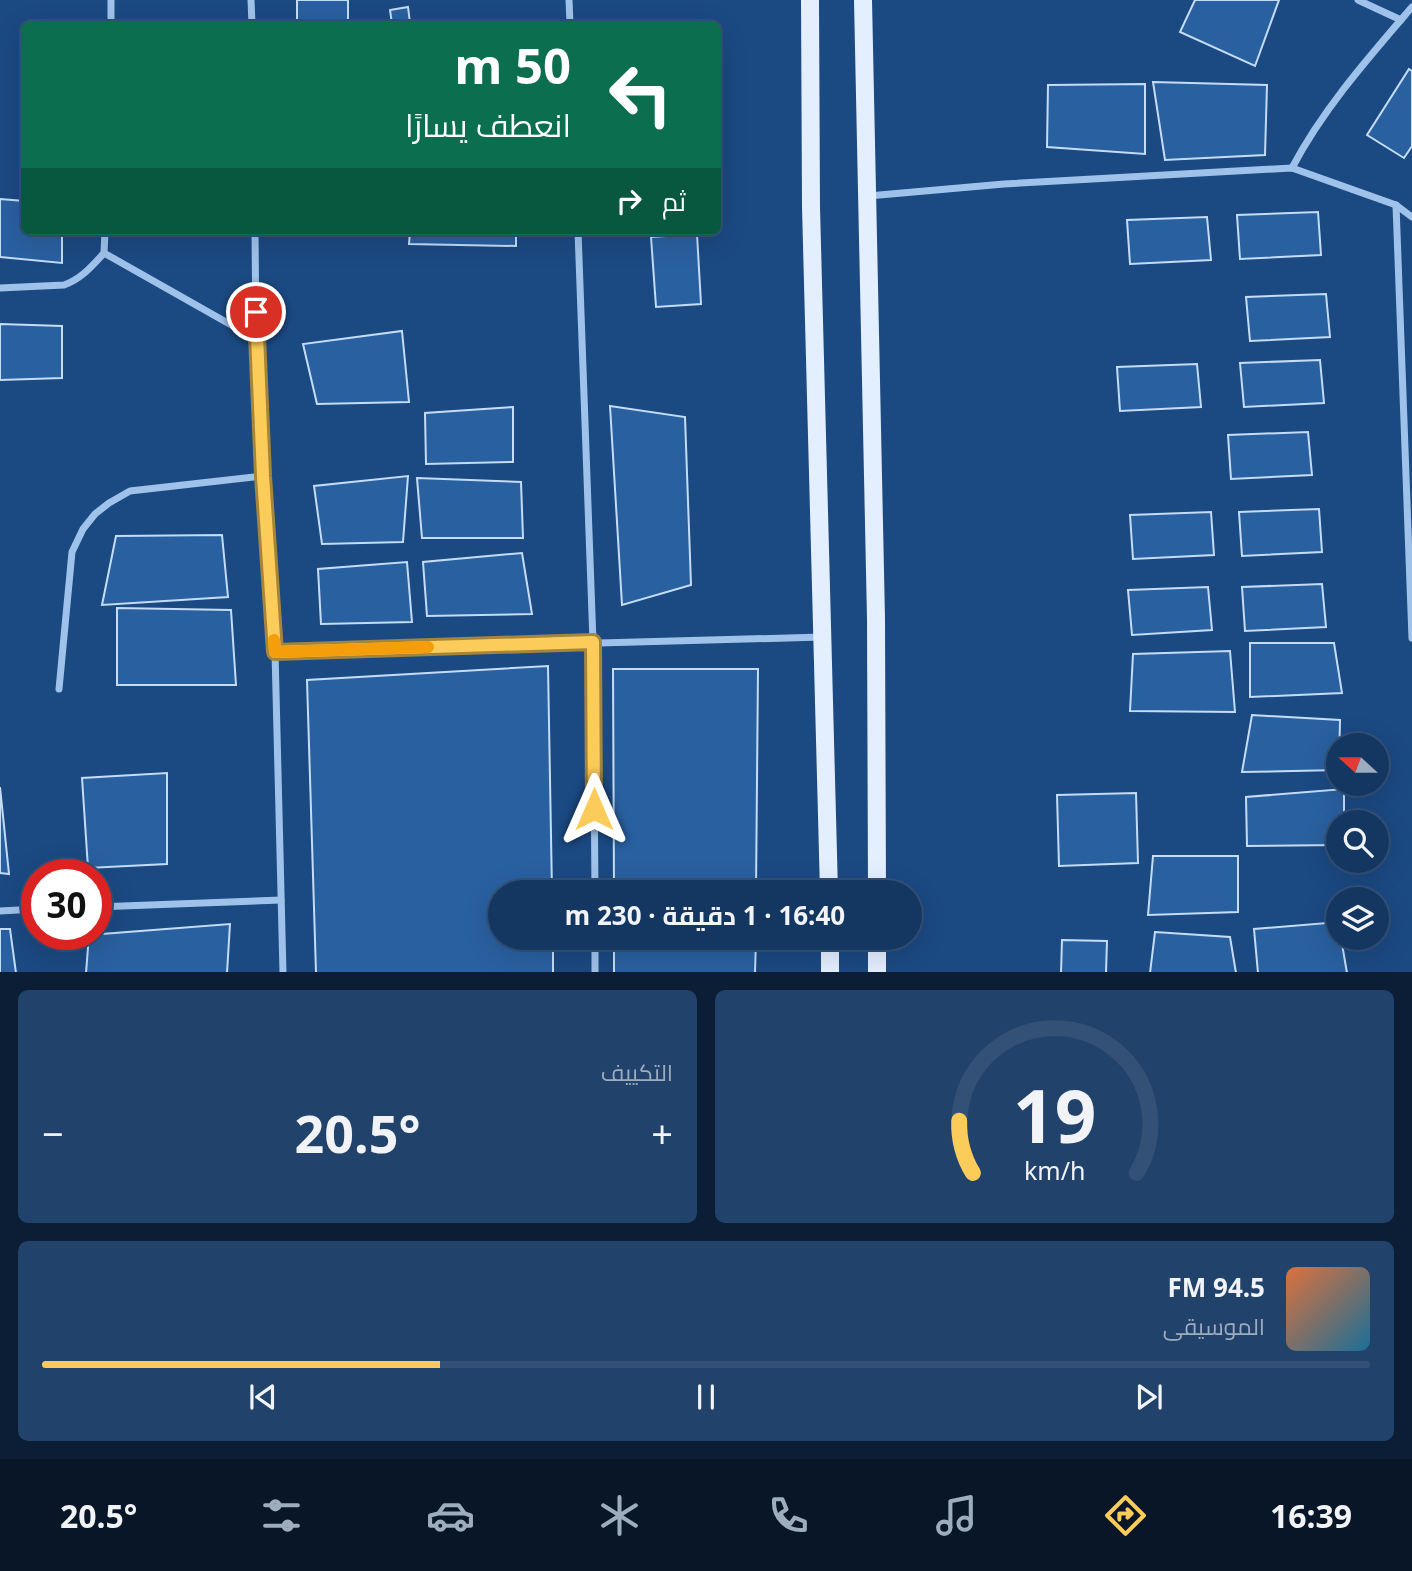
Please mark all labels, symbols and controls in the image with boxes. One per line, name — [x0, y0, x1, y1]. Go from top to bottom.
text: 50 m — [454, 32, 571, 98]
icon: left — [595, 49, 686, 140]
text: انعطف يسارًا — [405, 103, 571, 146]
icon: right — [610, 182, 648, 220]
text: ثم — [662, 183, 686, 219]
pin — [226, 282, 286, 342]
icon: arrive — [237, 293, 275, 331]
north arrow — [1326, 733, 1390, 796]
map controls — [1326, 733, 1389, 950]
position arrow — [557, 772, 631, 846]
button: search — [1326, 810, 1389, 873]
speed limit sign: 30 — [21, 859, 112, 950]
button: layers — [1326, 887, 1389, 950]
text: 16:40 · 1 دقيقة · 230 m — [565, 897, 845, 933]
text: التكييف — [601, 1056, 673, 1088]
text: 19 — [1013, 1065, 1096, 1164]
text: 20.5° — [295, 1097, 420, 1168]
text: − — [42, 1107, 64, 1159]
text: + — [651, 1107, 673, 1159]
text: km/h — [1024, 1152, 1085, 1186]
text: 94.5 FM — [1168, 1269, 1265, 1305]
text: الموسيقى — [1163, 1310, 1265, 1342]
icon: previous — [244, 1378, 282, 1416]
icon: pause — [687, 1378, 725, 1416]
icon: next — [1130, 1378, 1168, 1416]
icon: filters — [257, 1491, 306, 1540]
icon: car — [426, 1491, 475, 1540]
icon: climate — [595, 1491, 644, 1540]
icon: phone — [764, 1491, 813, 1540]
icon: music — [932, 1491, 981, 1540]
icon: directions — [1101, 1491, 1150, 1540]
text: 20.5° — [60, 1494, 137, 1537]
text: 16:39 — [1270, 1494, 1352, 1537]

